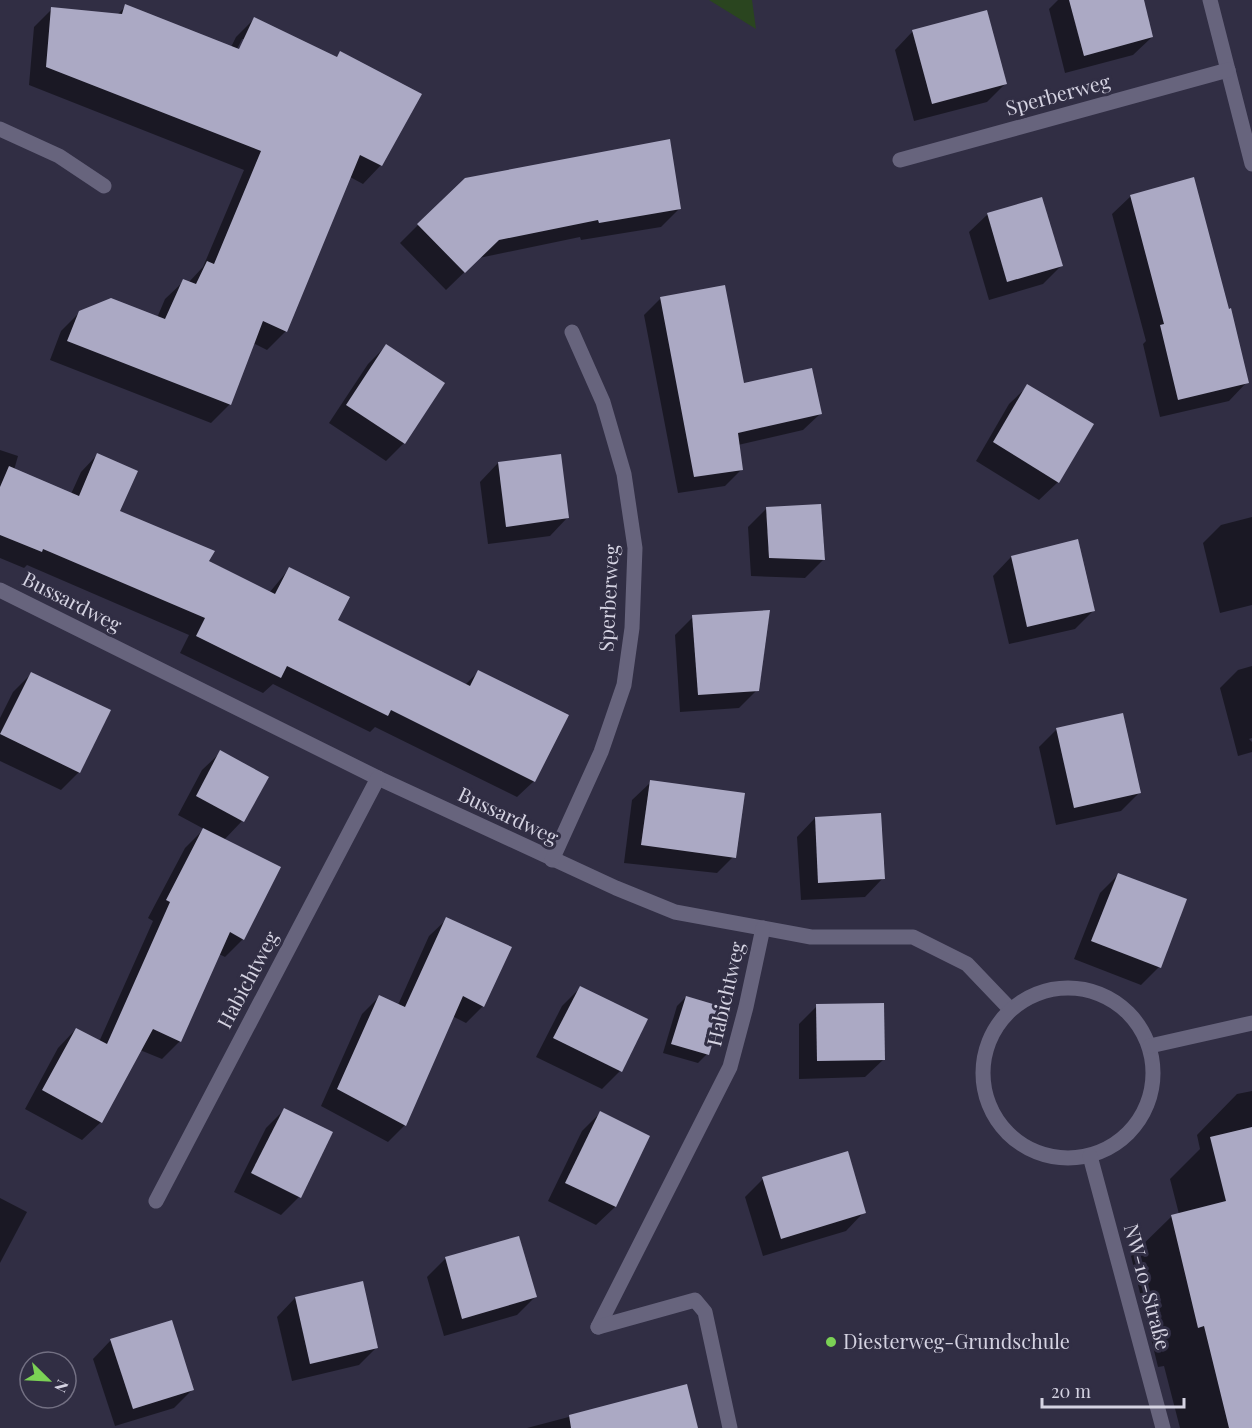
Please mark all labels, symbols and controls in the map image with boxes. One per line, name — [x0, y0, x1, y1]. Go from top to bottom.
street label: Sperberweg — [1002, 67, 1113, 120]
street label: Sperberweg — [591, 543, 624, 652]
street label: Bussardweg — [18, 564, 127, 637]
street label: Bussardweg — [454, 780, 564, 850]
street label: Habichtweg — [210, 926, 284, 1033]
street label: Habichtweg — [699, 938, 750, 1049]
street label: NW-10-Straße — [1119, 1221, 1178, 1353]
place label: Diesterweg-Grundschule — [843, 1327, 1070, 1354]
marker: Diesterweg-Grundschule — [824, 1335, 838, 1349]
north arrow — [18, 1350, 78, 1410]
scale bar — [1042, 1371, 1184, 1409]
text: N — [50, 1377, 74, 1396]
text: 20 m — [1051, 1379, 1091, 1403]

